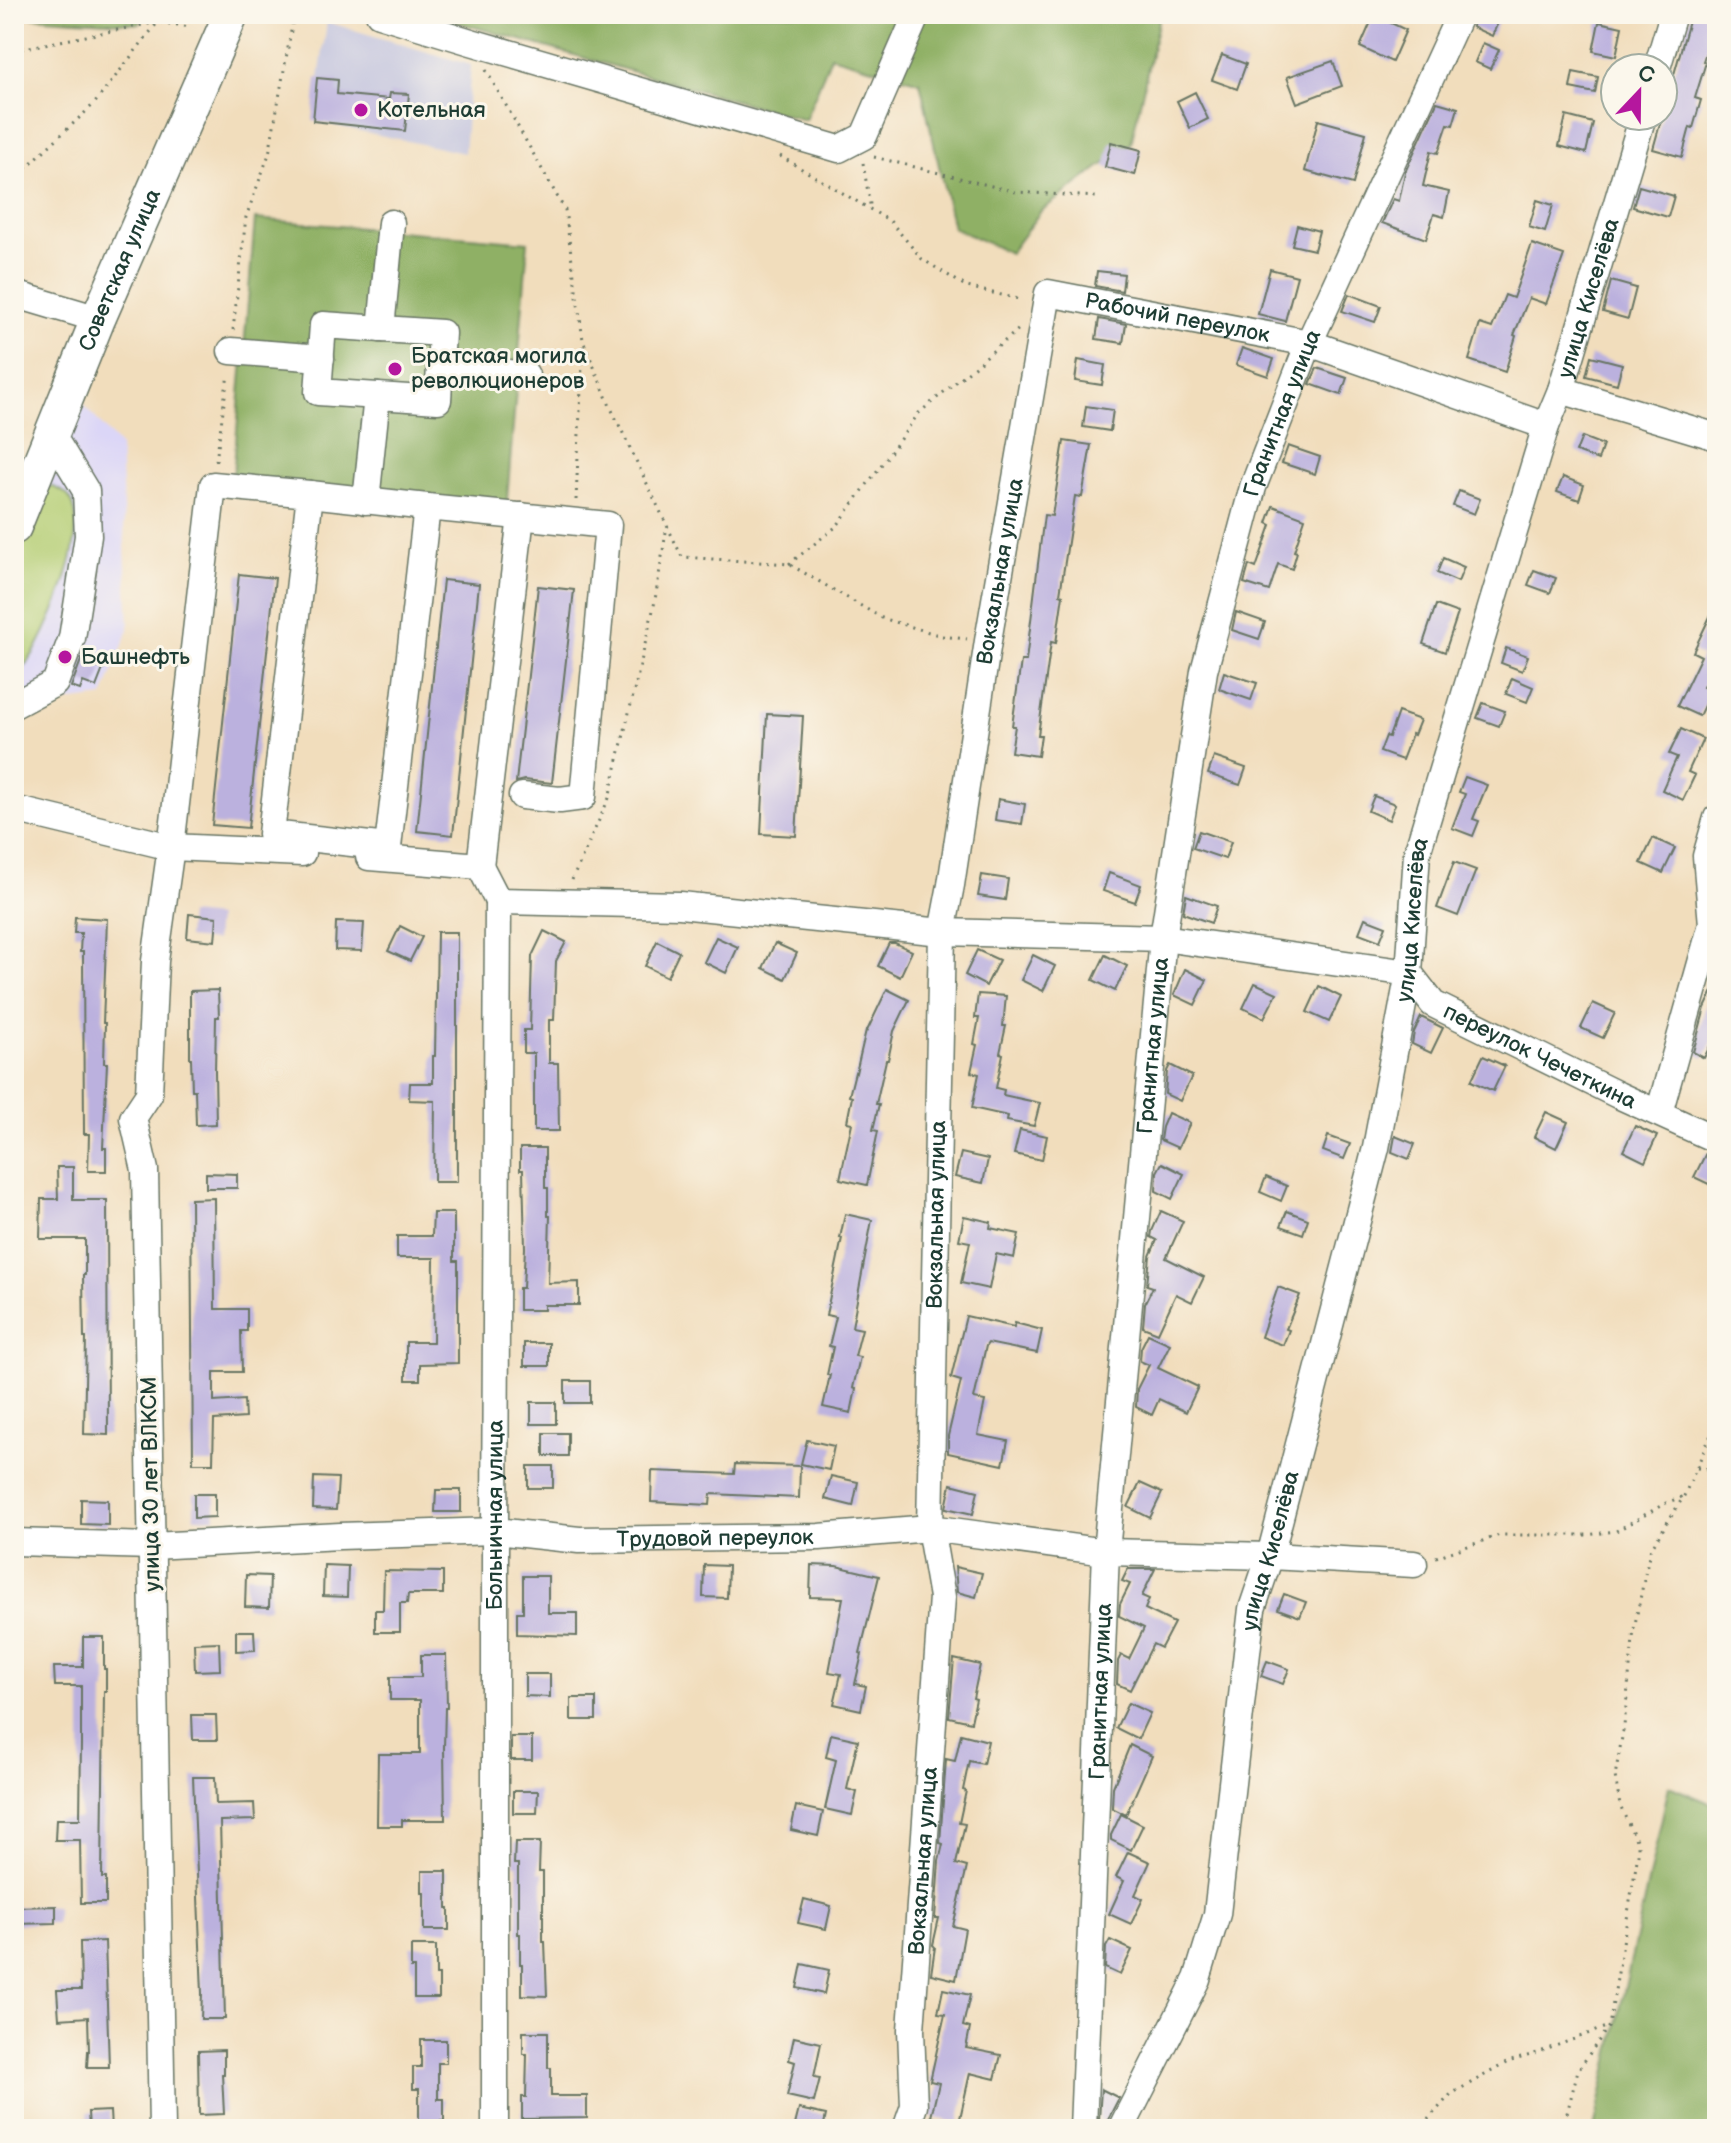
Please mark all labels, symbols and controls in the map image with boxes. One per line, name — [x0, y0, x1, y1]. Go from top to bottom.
north arrow — [1599, 52, 1679, 132]
text: С — [1634, 59, 1658, 90]
place label: Котельная — [377, 97, 486, 124]
marker: Котельная — [352, 101, 370, 119]
street label: Советская улица — [73, 185, 167, 355]
street label: улица Киселёва — [1552, 215, 1625, 381]
street label: Рабочий переулок — [1082, 287, 1272, 349]
street label: Гранитная улица — [1238, 325, 1327, 499]
place label: Братская могила революционеров — [411, 343, 587, 395]
marker: Братская могила революционеров — [386, 360, 404, 378]
street label: Вокзальная улица — [971, 476, 1029, 666]
place label: Башнефть — [81, 644, 190, 671]
marker: Башнефть — [56, 648, 74, 666]
street label: улица Киселёва — [1390, 834, 1434, 1005]
street label: Гранитная улица — [1131, 956, 1175, 1135]
street label: переулок Чечеткина — [1439, 998, 1641, 1115]
street label: Вокзальная улица — [921, 1120, 952, 1309]
street label: улица 30 лет ВЛКСМ — [136, 1376, 166, 1592]
street label: Больничная улица — [481, 1420, 509, 1610]
street label: улица Киселёва — [1236, 1468, 1305, 1632]
street label: Трудовой переулок — [616, 1524, 814, 1553]
street label: Гранитная улица — [1083, 1602, 1117, 1780]
street label: Вокзальная улица — [903, 1766, 943, 1956]

